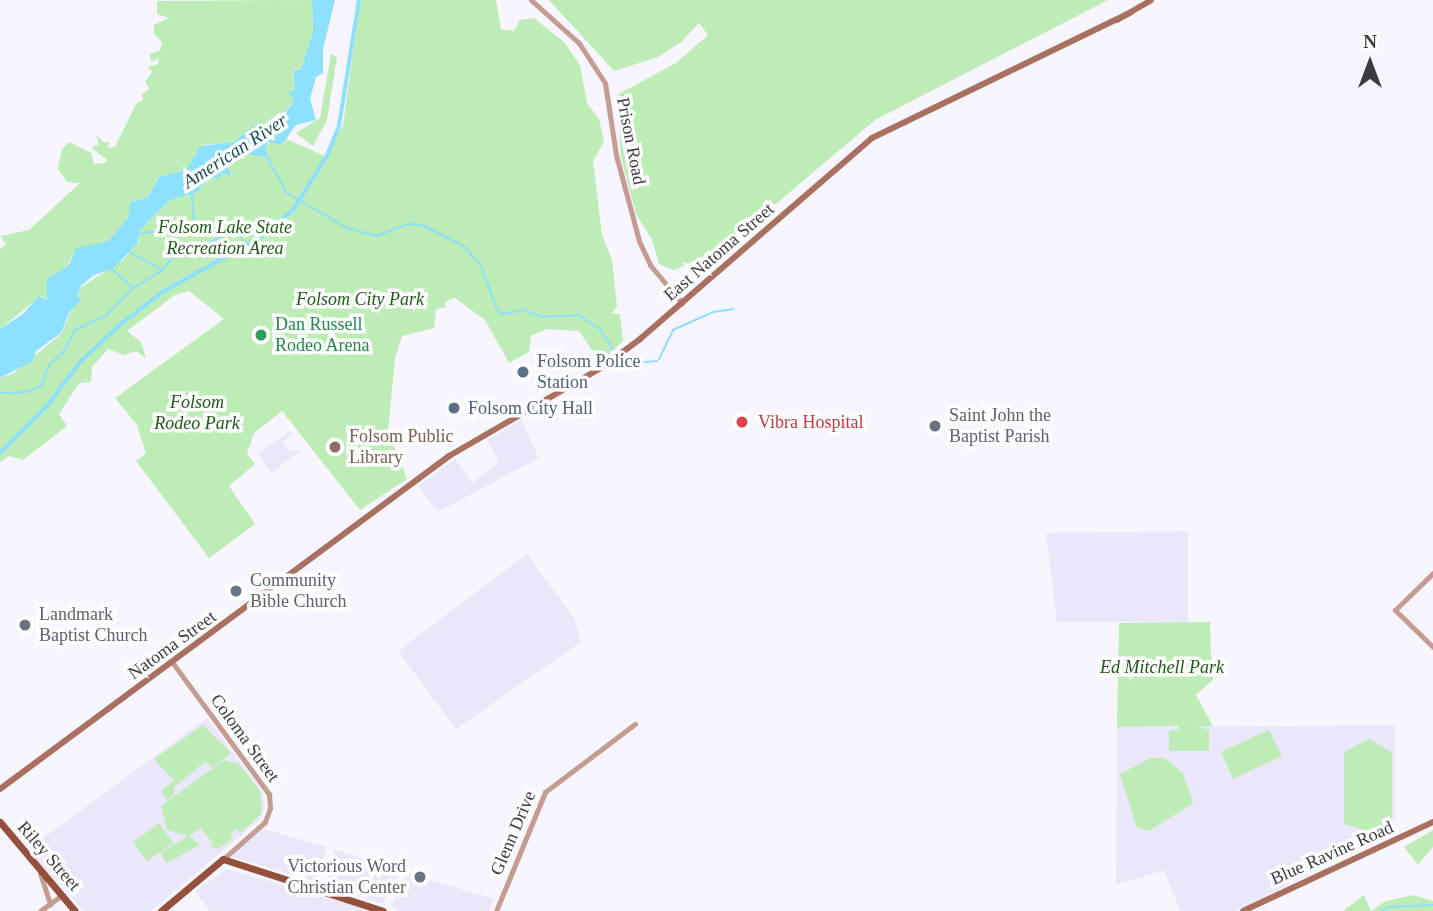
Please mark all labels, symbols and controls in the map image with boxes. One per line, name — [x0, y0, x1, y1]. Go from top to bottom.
north arrow — [1335, 28, 1405, 98]
text: N — [1363, 31, 1377, 52]
street label: Prison Road — [612, 95, 650, 187]
water label: American River — [179, 109, 291, 193]
street label: East Natoma Street — [659, 198, 779, 306]
park label: Folsom Lake State Recreation Area — [158, 217, 292, 260]
park label: Folsom City Park — [296, 288, 424, 310]
place label: Dan Russell Rodeo Arena — [275, 314, 370, 356]
marker: Dan Russell Rodeo Arena — [253, 327, 269, 343]
place label: Folsom Police Station — [537, 351, 641, 394]
marker: Folsom Police Station — [515, 364, 531, 380]
park label: Folsom Rodeo Park — [154, 392, 240, 434]
place label: Folsom City Hall — [468, 397, 593, 419]
marker: Folsom City Hall — [446, 400, 462, 416]
place label: Saint John the Baptist Parish — [949, 405, 1051, 448]
place label: Vibra Hospital — [758, 411, 863, 433]
marker: Vibra Hospital — [732, 412, 752, 432]
marker: Saint John the Baptist Parish — [927, 418, 943, 434]
place label: Folsom Public Library — [349, 426, 454, 468]
marker: Folsom Public Library — [327, 439, 343, 455]
place label: Community Bible Church — [250, 570, 346, 612]
marker: Community Bible Church — [228, 583, 244, 599]
place label: Landmark Baptist Church — [39, 604, 147, 646]
street label: Natoma Street — [124, 606, 220, 684]
marker: Landmark Baptist Church — [17, 617, 33, 633]
park label: Ed Mitchell Park — [1100, 656, 1224, 678]
street label: Coloma Street — [206, 690, 284, 786]
street label: Glenn Drive — [486, 788, 540, 878]
street label: Blue Ravine Road — [1267, 816, 1397, 890]
street label: Riley Street — [13, 817, 85, 895]
place label: Victorious Word Christian Center — [287, 856, 406, 898]
marker: Victorious Word Christian Center — [412, 869, 428, 885]

